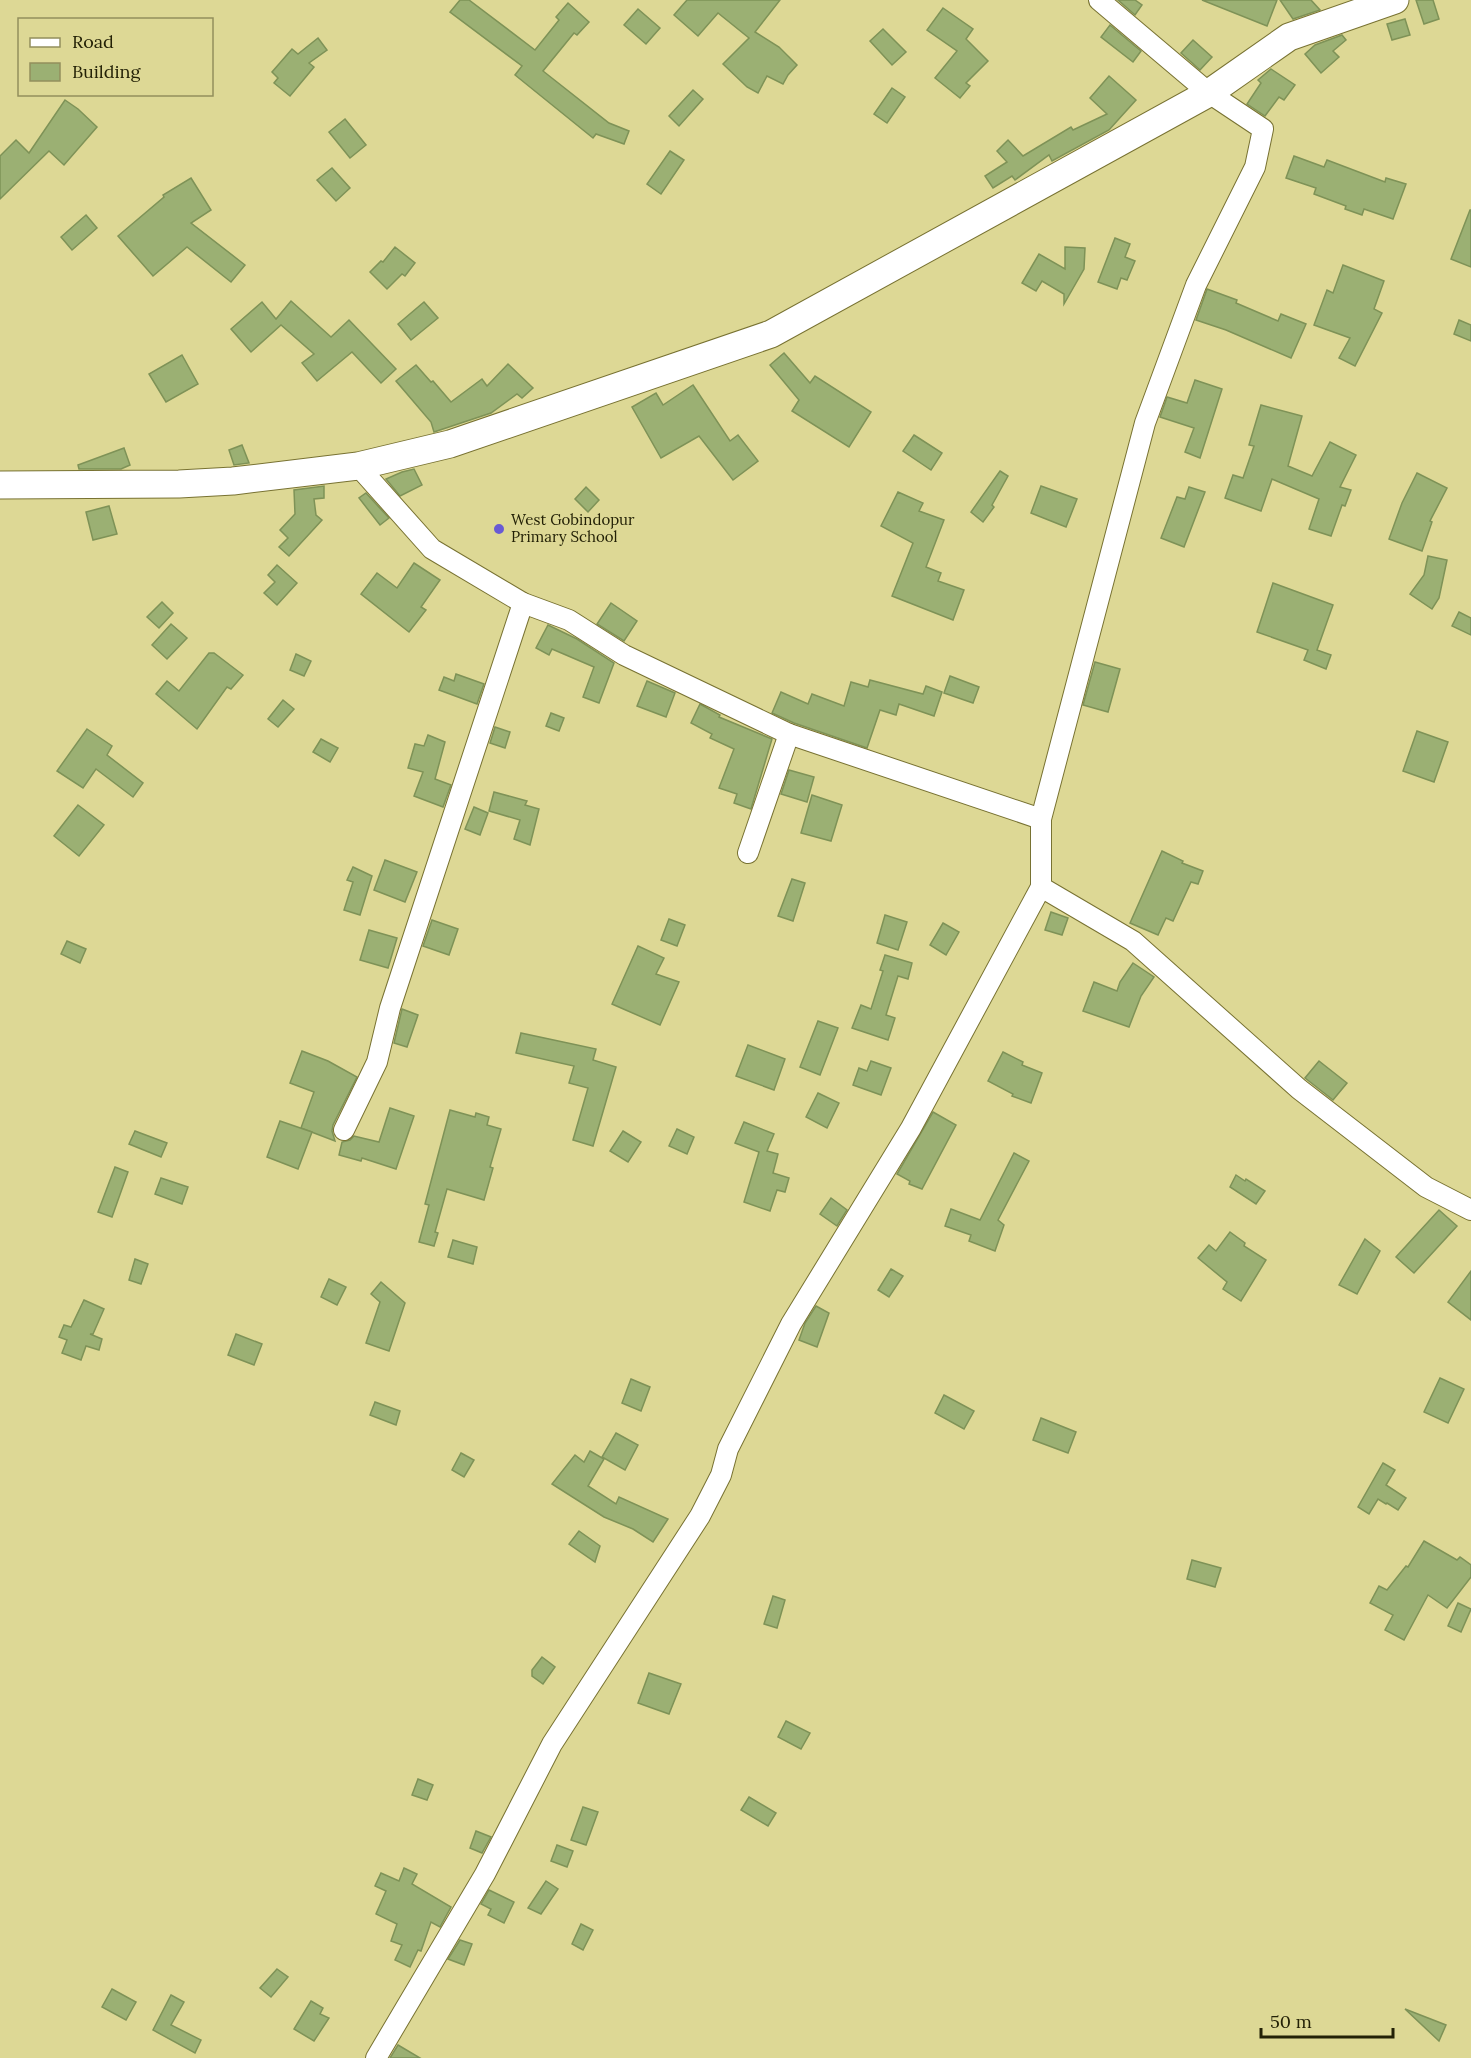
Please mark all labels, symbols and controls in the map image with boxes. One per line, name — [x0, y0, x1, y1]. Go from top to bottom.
legend — [18, 18, 213, 96]
text: Road — [72, 30, 114, 53]
text: Building — [72, 60, 142, 83]
place label: West Gobindopur Primary School — [511, 510, 635, 546]
marker: West Gobindopur Primary School — [492, 522, 506, 536]
scale bar — [1261, 2001, 1393, 2039]
text: 50 m — [1270, 2010, 1312, 2033]

